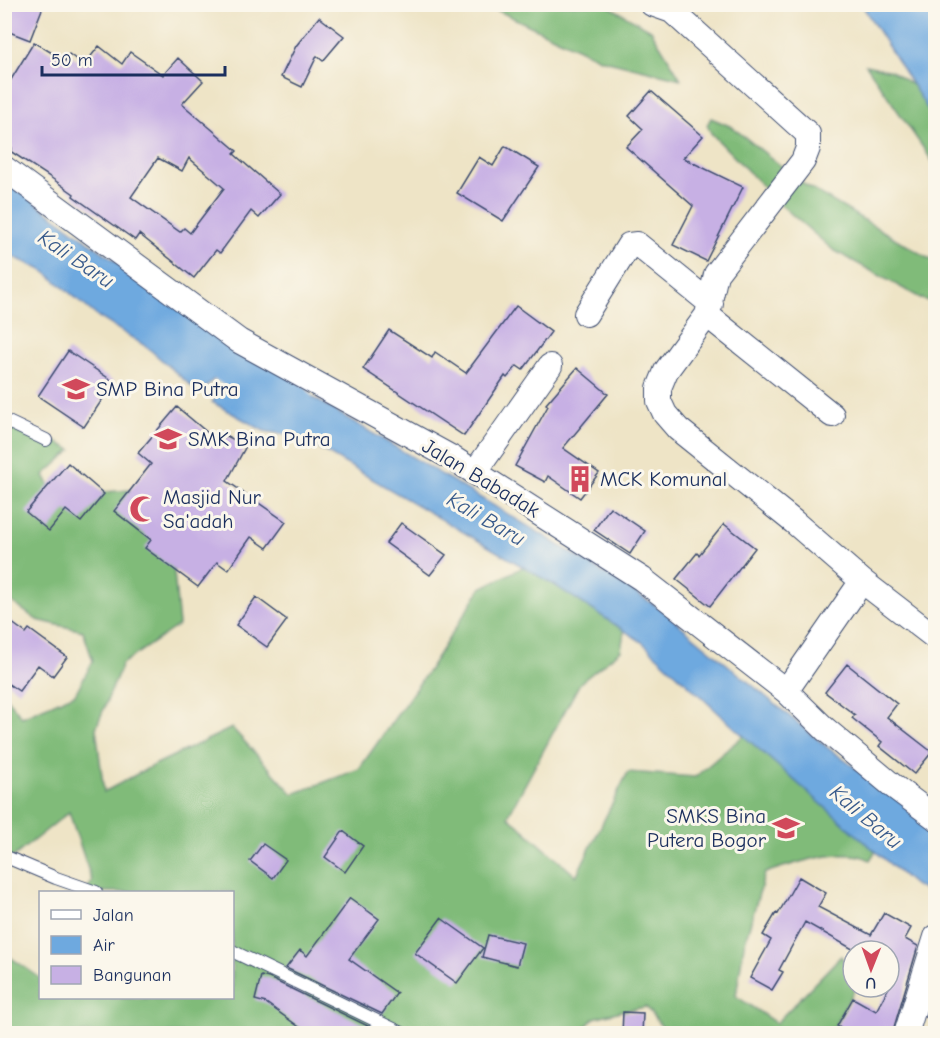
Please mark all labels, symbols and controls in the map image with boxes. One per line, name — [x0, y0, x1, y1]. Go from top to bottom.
scale bar — [42, 39, 225, 77]
text: 50 m — [51, 50, 93, 71]
water label: Kali Baru — [33, 224, 119, 294]
school or university icon: SMP Bina Putra — [61, 374, 91, 404]
place label: SMP Bina Putra — [96, 377, 239, 401]
school or university icon: SMK Bina Putra — [153, 424, 183, 454]
place label: SMK Bina Putra — [188, 427, 331, 451]
street label: Jalan Babadak — [418, 434, 544, 522]
building icon: MCK Komunal — [565, 464, 595, 494]
place label: MCK Komunal — [600, 467, 727, 491]
place label: Masjid Nur Sa'adah — [163, 485, 262, 533]
water label: Kali Baru — [442, 486, 530, 552]
mosque icon: Masjid Nur Sa'adah — [128, 494, 158, 524]
water label: Kali Baru — [825, 779, 907, 855]
place label: SMKS Bina Putera Bogor — [647, 804, 767, 852]
school or university icon: SMKS Bina Putera Bogor — [771, 813, 801, 843]
legend — [39, 891, 234, 999]
text: Jalan — [93, 905, 134, 926]
text: Air — [93, 935, 116, 956]
north arrow — [841, 939, 901, 999]
text: Bangunan — [93, 965, 171, 986]
text: U — [865, 974, 876, 992]

